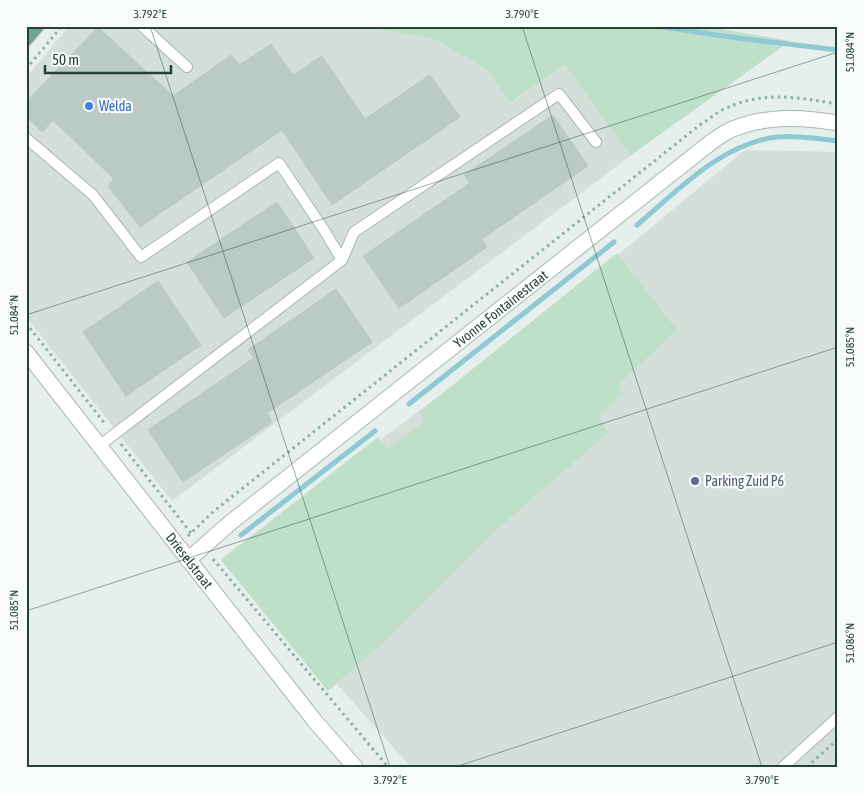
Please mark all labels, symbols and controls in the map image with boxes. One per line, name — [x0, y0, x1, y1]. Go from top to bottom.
text: 3.792°E — [133, 7, 167, 21]
text: 3.790°E — [505, 7, 539, 21]
text: 51.084°N — [843, 32, 857, 72]
scale bar — [45, 42, 171, 74]
text: 50 m — [52, 51, 79, 68]
place label: Welda — [99, 98, 132, 114]
marker: Welda — [83, 100, 95, 112]
street label: Yvonne Fontainestraat — [450, 267, 551, 351]
text: 51.084°N — [7, 295, 21, 335]
text: 51.085°N — [843, 327, 857, 367]
place label: Parking Zuid P6 — [705, 473, 785, 489]
marker: Parking Zuid P6 — [689, 475, 701, 487]
street label: Drieselstraat — [163, 530, 216, 592]
text: 51.085°N — [7, 590, 21, 630]
text: 51.086°N — [843, 623, 857, 663]
text: 3.792°E — [373, 773, 407, 787]
text: 3.790°E — [745, 773, 779, 787]

